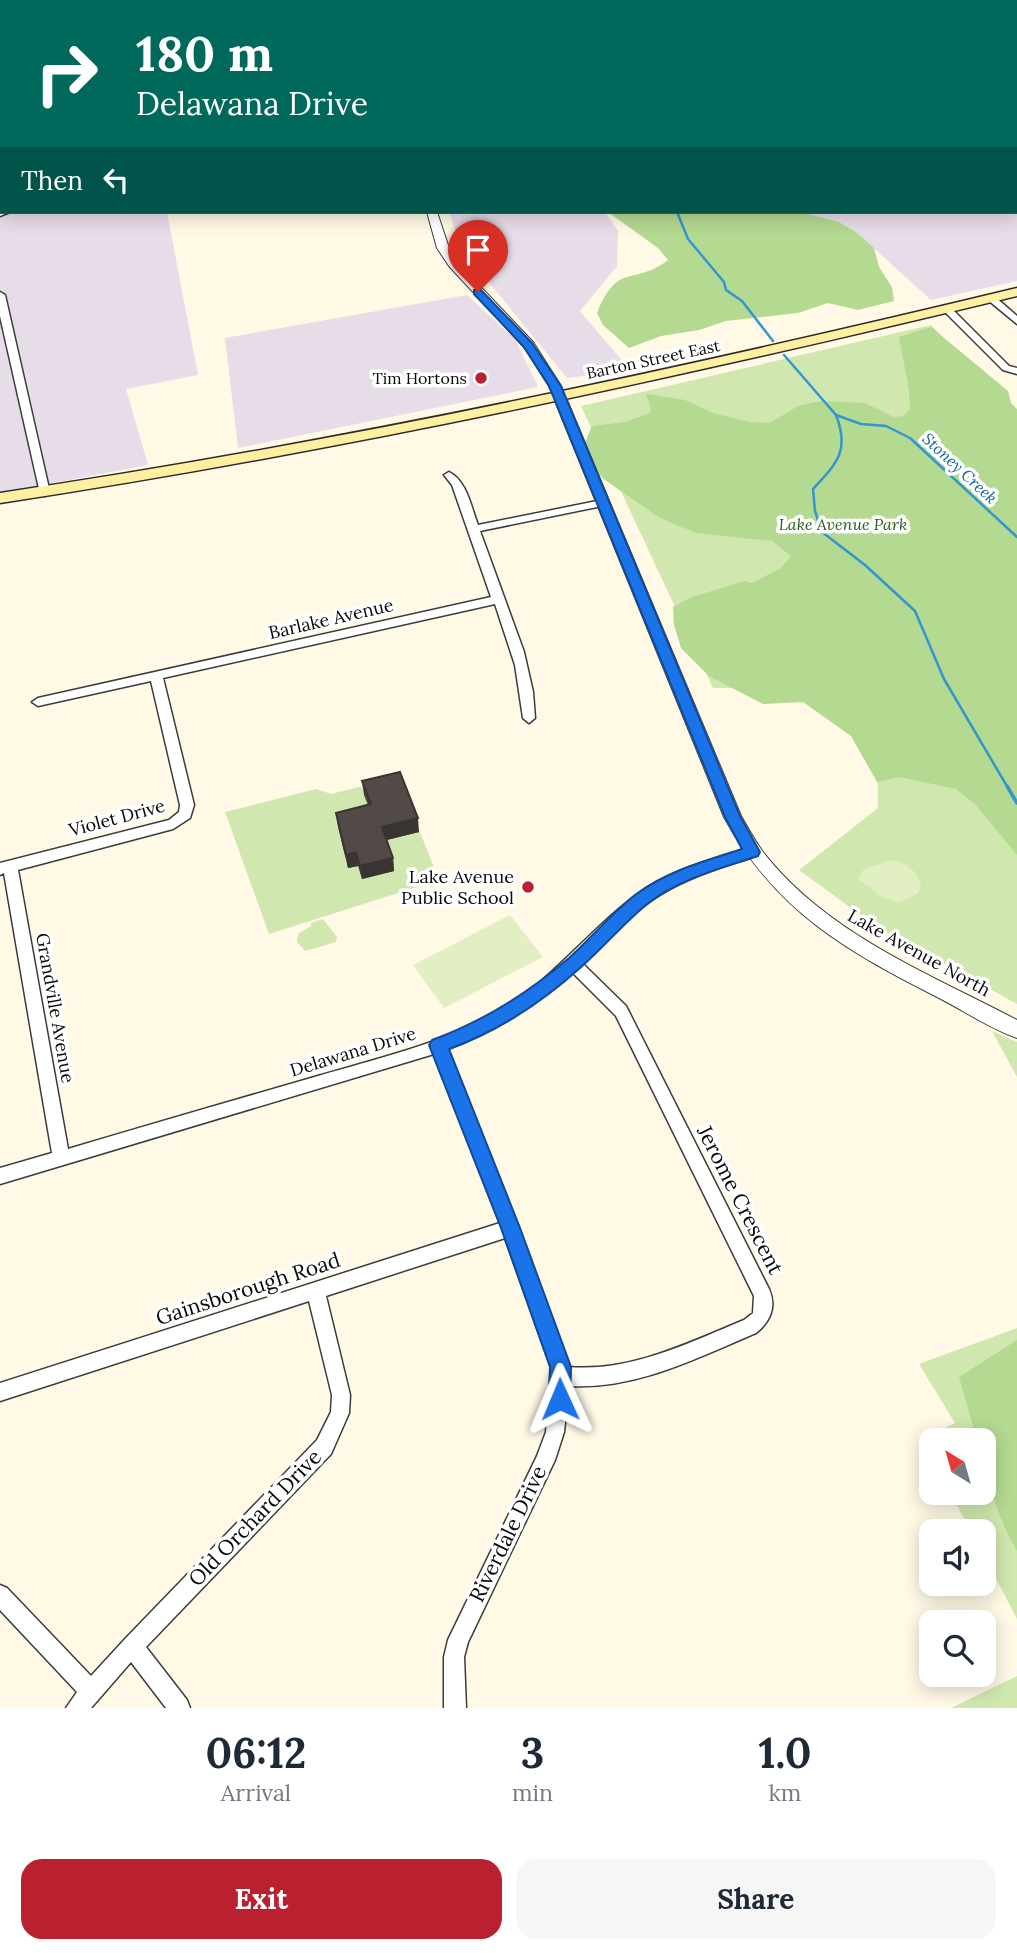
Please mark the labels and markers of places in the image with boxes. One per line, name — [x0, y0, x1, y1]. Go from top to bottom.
pin — [448, 220, 508, 292]
place label: Tim Hortons — [373, 368, 467, 388]
marker: Tim Hortons — [473, 370, 489, 386]
place label: Lake Avenue Public School — [401, 865, 514, 909]
marker: Lake Avenue Public School — [520, 879, 536, 895]

